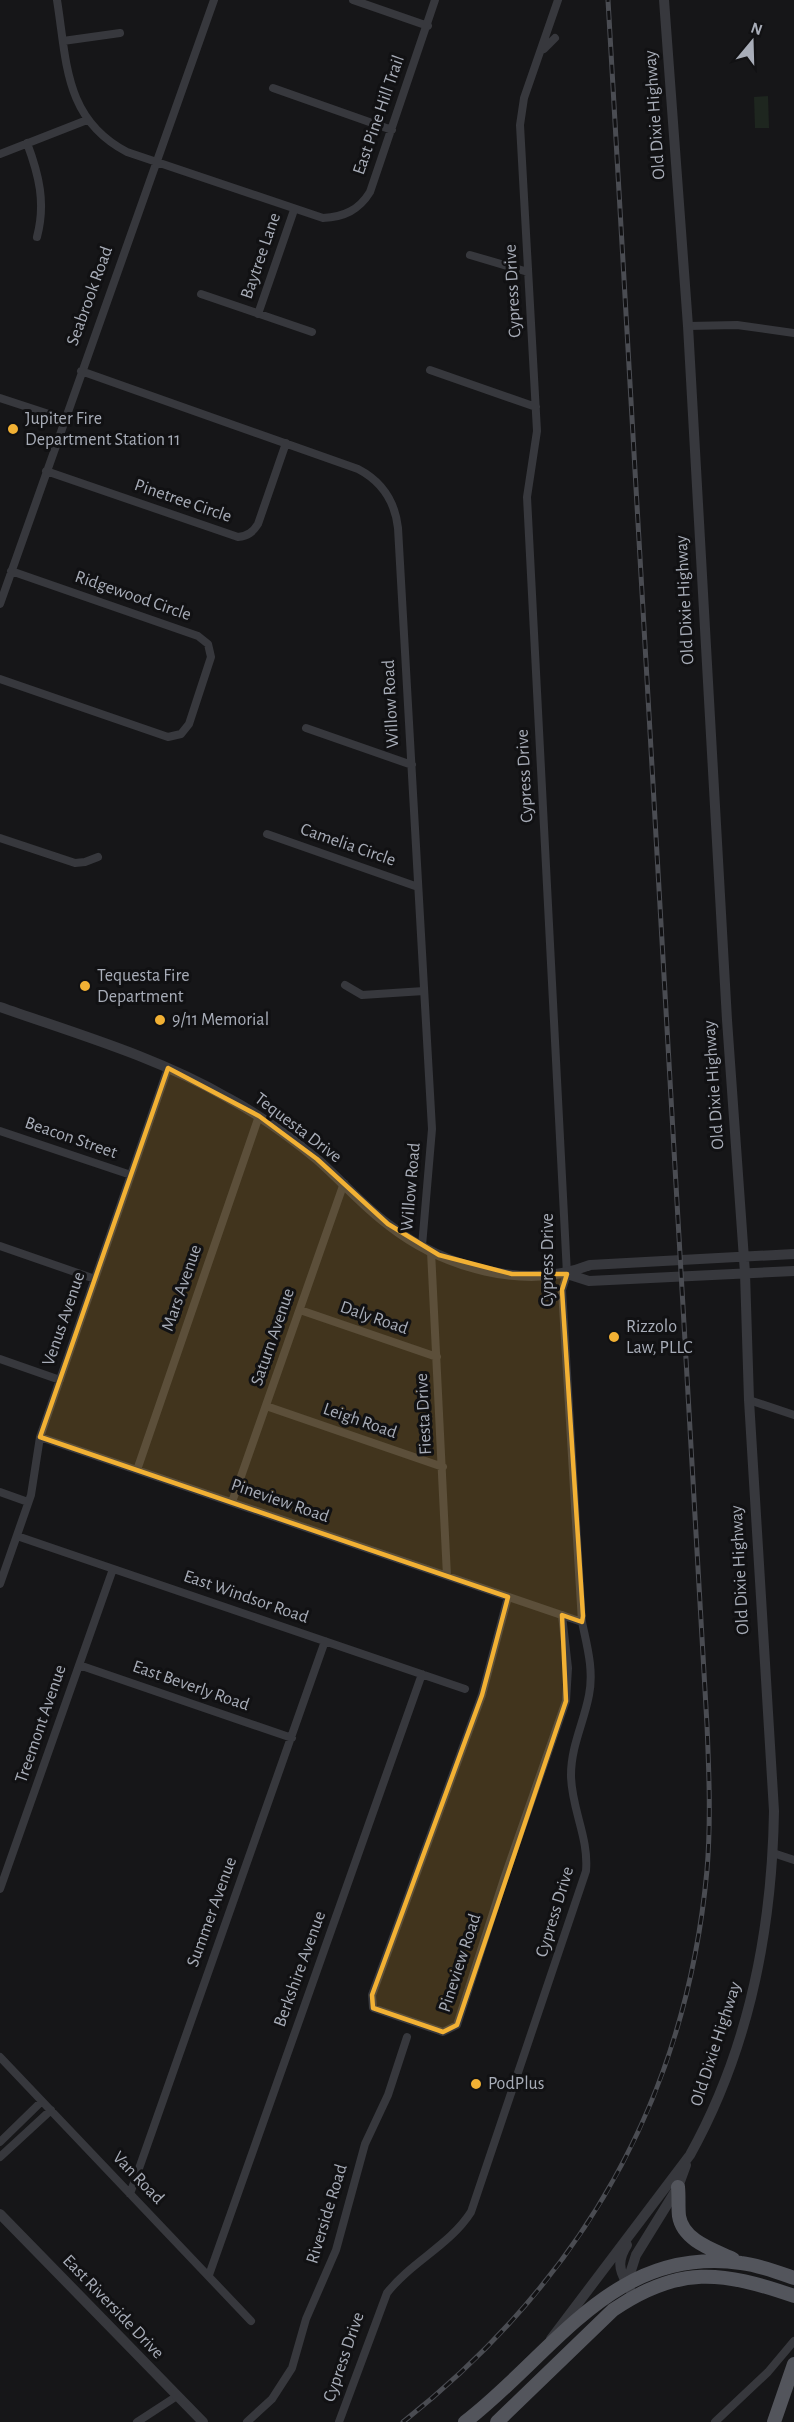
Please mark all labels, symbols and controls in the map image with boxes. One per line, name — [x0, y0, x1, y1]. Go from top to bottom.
north arrow — [722, 12, 782, 72]
text: N — [749, 19, 764, 38]
street label: Old Dixie Highway — [641, 49, 669, 180]
street label: East Pine Hill Trail — [350, 53, 408, 177]
street label: Baytree Lane — [238, 211, 284, 301]
street label: Seabrook Road — [64, 244, 116, 348]
street label: Cypress Drive — [502, 244, 524, 338]
place label: Jupiter Fire Department Station 11 — [25, 410, 180, 449]
marker: Jupiter Fire Department Station 11 — [6, 422, 20, 436]
street label: Pinetree Circle — [132, 476, 234, 526]
street label: Old Dixie Highway — [673, 534, 697, 665]
street label: Ridgewood Circle — [72, 568, 194, 624]
street label: Willow Road — [380, 659, 402, 749]
street label: Cypress Drive — [514, 729, 536, 823]
street label: Camelia Circle — [298, 820, 398, 870]
place label: Tequesta Fire Department — [97, 967, 190, 1006]
marker: Tequesta Fire Department — [78, 979, 92, 993]
place label: 9/11 Memorial — [172, 1011, 269, 1029]
marker: 9/11 Memorial — [153, 1013, 167, 1027]
street label: Old Dixie Highway — [700, 1019, 728, 1150]
street label: Tequesta Drive — [251, 1090, 345, 1166]
street label: Beacon Street — [23, 1114, 120, 1162]
street label: Willow Road — [398, 1142, 424, 1232]
street label: Cypress Drive — [539, 1213, 557, 1307]
street label: Mars Avenue — [159, 1242, 205, 1334]
street label: Venus Avenue — [39, 1270, 89, 1368]
street label: Saturn Avenue — [248, 1286, 298, 1388]
street label: Daly Road — [338, 1298, 410, 1338]
place label: Rizzolo Law, PLLC — [626, 1318, 693, 1357]
marker: Rizzolo Law, PLLC — [607, 1330, 621, 1344]
street label: Fiesta Drive — [413, 1373, 435, 1455]
street label: Leigh Road — [321, 1400, 399, 1442]
street label: Pineview Road — [229, 1476, 331, 1526]
street label: Old Dixie Highway — [728, 1504, 752, 1635]
street label: East Windsor Road — [181, 1567, 311, 1627]
street label: East Beverly Road — [130, 1658, 252, 1714]
street label: Treemont Avenue — [12, 1663, 70, 1785]
street label: Summer Avenue — [184, 1855, 240, 1969]
street label: Cypress Drive — [533, 1865, 577, 1959]
street label: Berkshire Avenue — [271, 1909, 329, 2029]
street label: Pineview Road — [436, 1911, 484, 2015]
street label: Old Dixie Highway — [687, 1979, 745, 2108]
place label: PodPlus — [488, 2075, 544, 2093]
marker: PodPlus — [469, 2077, 483, 2091]
street label: Van Road — [109, 2148, 167, 2208]
street label: Riverside Road — [303, 2162, 351, 2266]
street label: East Riverside Drive — [59, 2252, 167, 2362]
street label: Cypress Drive — [320, 2310, 368, 2404]

